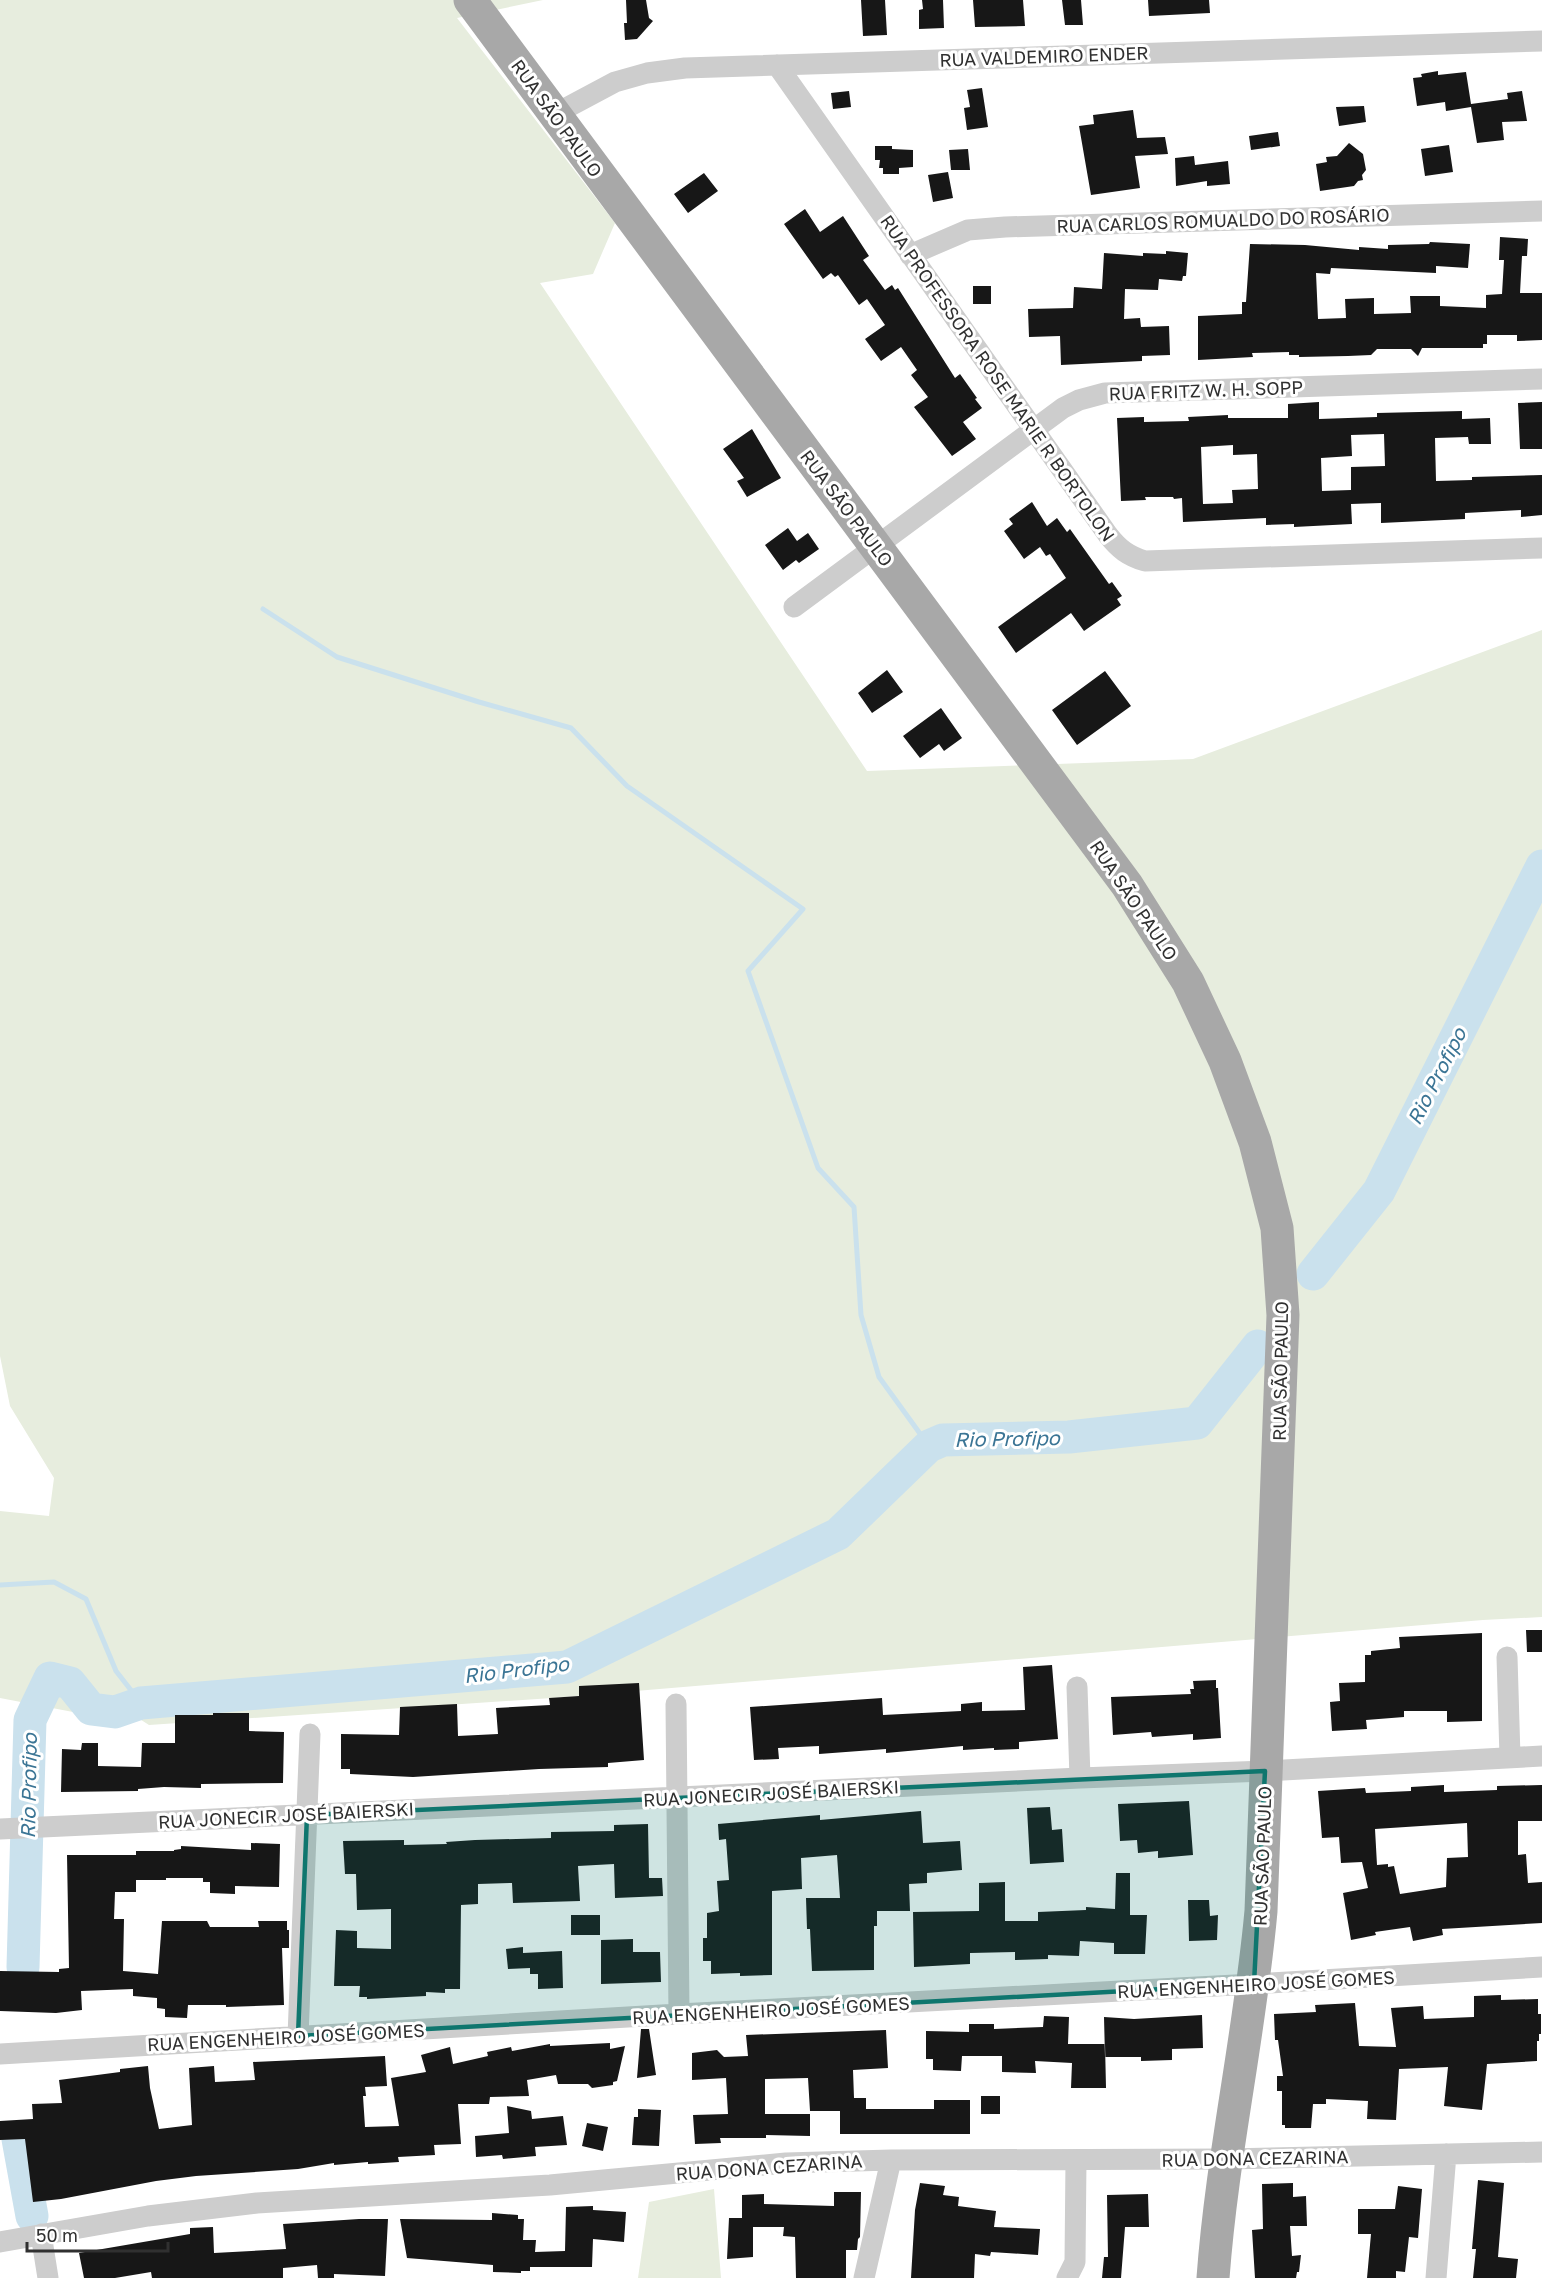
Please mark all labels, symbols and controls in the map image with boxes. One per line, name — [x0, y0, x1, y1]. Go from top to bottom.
street label: RUA VALDEMIRO ENDER — [939, 41, 1149, 71]
street label: RUA SÃO PAULO — [507, 55, 607, 181]
street label: RUA CARLOS ROMUALDO DO ROSÁRIO — [1056, 203, 1390, 237]
street label: RUA PROFESSORA ROSE MARIE R BORTOLON — [876, 210, 1120, 546]
street label: RUA FRITZ W. H. SOPP — [1108, 376, 1304, 404]
street label: RUA SÃO PAULO — [796, 445, 898, 571]
street label: RUA SÃO PAULO — [1086, 836, 1182, 964]
water label: Rio Profipo — [1401, 1023, 1471, 1128]
street label: RUA SÃO PAULO — [1268, 1301, 1292, 1441]
water label: Rio Profipo — [954, 1425, 1061, 1451]
water label: Rio Profipo — [462, 1651, 571, 1687]
water label: Rio Profipo — [15, 1732, 41, 1839]
street label: RUA JONECIR JOSÉ BAIERSKI — [642, 1775, 900, 1811]
street label: RUA SÃO PAULO — [1249, 1786, 1275, 1926]
street label: RUA JONECIR JOSÉ BAIERSKI — [157, 1797, 415, 1833]
street label: RUA ENGENHEIRO JOSÉ GOMES — [1117, 1966, 1395, 2002]
street label: RUA ENGENHEIRO JOSÉ GOMES — [632, 1992, 910, 2028]
street label: RUA ENGENHEIRO JOSÉ GOMES — [147, 2019, 425, 2055]
street label: RUA DONA CEZARINA — [1161, 2145, 1349, 2171]
street label: RUA DONA CEZARINA — [675, 2150, 863, 2184]
scale bar — [27, 2215, 168, 2253]
text: 50 m — [36, 2224, 78, 2246]

